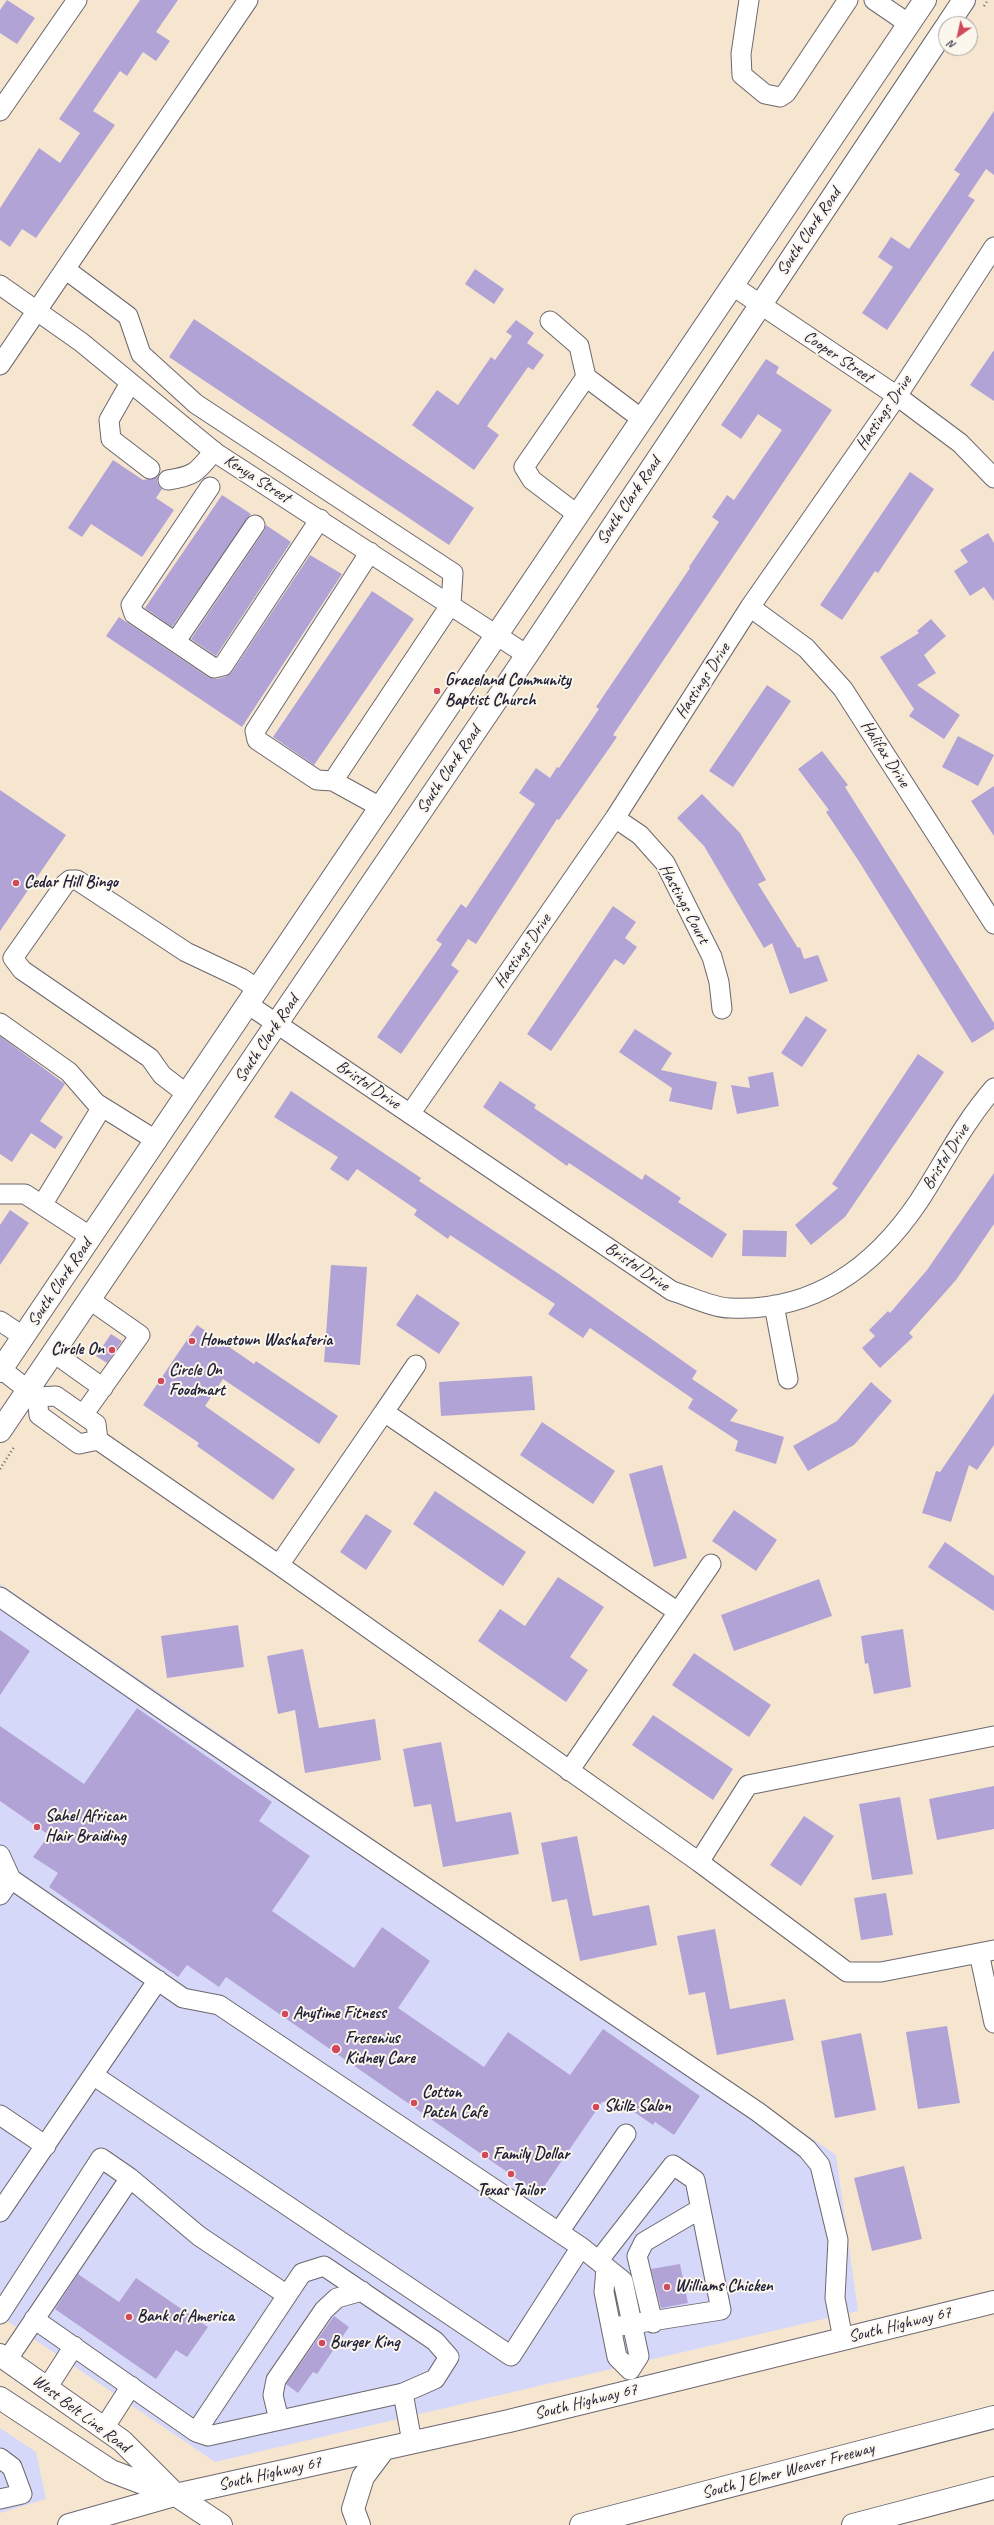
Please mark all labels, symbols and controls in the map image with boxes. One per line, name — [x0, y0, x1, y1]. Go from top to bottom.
north arrow — [938, 16, 978, 56]
text: N — [945, 37, 959, 53]
street label: South Clark Road — [772, 184, 846, 280]
street label: Cooper Street — [799, 326, 877, 388]
street label: Hastings Drive — [852, 372, 916, 454]
street label: Kenya Street — [220, 450, 294, 508]
street label: South Clark Road — [592, 453, 666, 549]
street label: Hastings Drive — [671, 639, 735, 723]
place label: Graceland Community Baptist Church — [445, 671, 571, 711]
marker: Graceland Community Baptist Church — [432, 686, 442, 696]
street label: Halifax Drive — [856, 717, 914, 791]
street label: South Clark Road — [412, 722, 486, 818]
street label: Hastings Court — [655, 861, 713, 947]
place label: Cedar Hill Bingo — [24, 873, 118, 893]
marker: Cedar Hill Bingo — [11, 878, 21, 888]
street label: Hastings Drive — [490, 910, 556, 992]
street label: South Clark Road — [230, 991, 304, 1087]
street label: Bristol Drive — [332, 1056, 404, 1114]
street label: Bristol Drive — [918, 1121, 974, 1193]
street label: South Clark Road — [23, 1235, 97, 1331]
street label: Bristol Drive — [601, 1238, 673, 1296]
place label: Hometown Washateria — [200, 1331, 332, 1351]
marker: Hometown Washateria — [187, 1336, 197, 1346]
place label: Circle On — [51, 1340, 104, 1360]
marker: Circle On — [107, 1345, 117, 1355]
place label: Circle On Foodmart — [169, 1361, 225, 1401]
marker: Circle On Foodmart — [156, 1376, 166, 1386]
place label: Sahel African Hair Braiding — [45, 1807, 126, 1847]
marker: Sahel African Hair Braiding — [32, 1822, 42, 1832]
place label: Anytime Fitness — [293, 2004, 386, 2024]
marker: Anytime Fitness — [280, 2009, 290, 2019]
place label: Fresenius Kidney Care — [345, 2029, 415, 2069]
marker: Fresenius Kidney Care — [330, 2043, 342, 2055]
place label: Cotton Patch Cafe — [422, 2083, 487, 2123]
place label: Skillz Salon — [604, 2097, 671, 2117]
marker: Cotton Patch Cafe — [409, 2098, 419, 2108]
marker: Skillz Salon — [591, 2102, 601, 2112]
place label: Family Dollar — [493, 2145, 569, 2165]
marker: Family Dollar — [480, 2150, 490, 2160]
marker: Texas Tailor — [506, 2169, 516, 2179]
place label: Texas Tailor — [477, 2181, 545, 2201]
place label: Williams Chicken — [675, 2277, 773, 2297]
marker: Williams Chicken — [662, 2282, 672, 2292]
street label: South Highway 67 — [846, 2302, 954, 2348]
place label: Bank of America — [137, 2307, 234, 2327]
marker: Bank of America — [124, 2312, 134, 2322]
place label: Burger King — [330, 2333, 400, 2353]
marker: Burger King — [317, 2338, 327, 2348]
street label: West Belt Line Road — [28, 2371, 134, 2457]
street label: South Highway 67 — [532, 2379, 640, 2425]
street label: South J Elmer Weaver Freeway — [700, 2438, 876, 2504]
street label: South Highway 67 — [216, 2452, 324, 2496]

